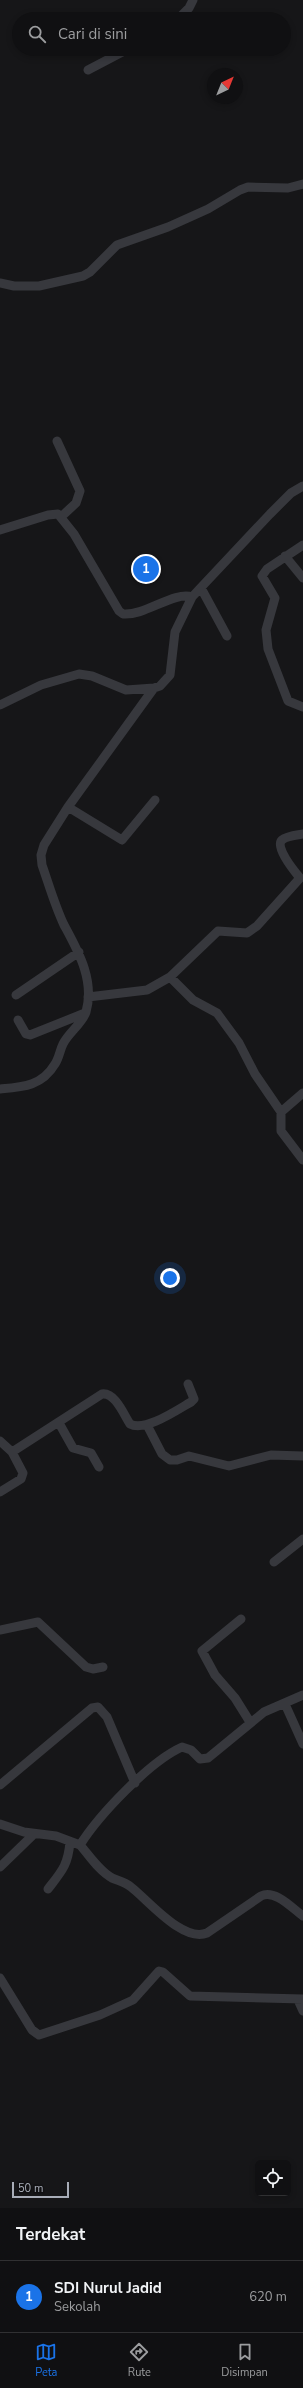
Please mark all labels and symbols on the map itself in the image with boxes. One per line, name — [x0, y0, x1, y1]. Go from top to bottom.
north arrow — [207, 68, 243, 104]
pin: 1 — [133, 554, 159, 584]
your location — [160, 1268, 180, 1288]
scale bar — [12, 2180, 69, 2199]

